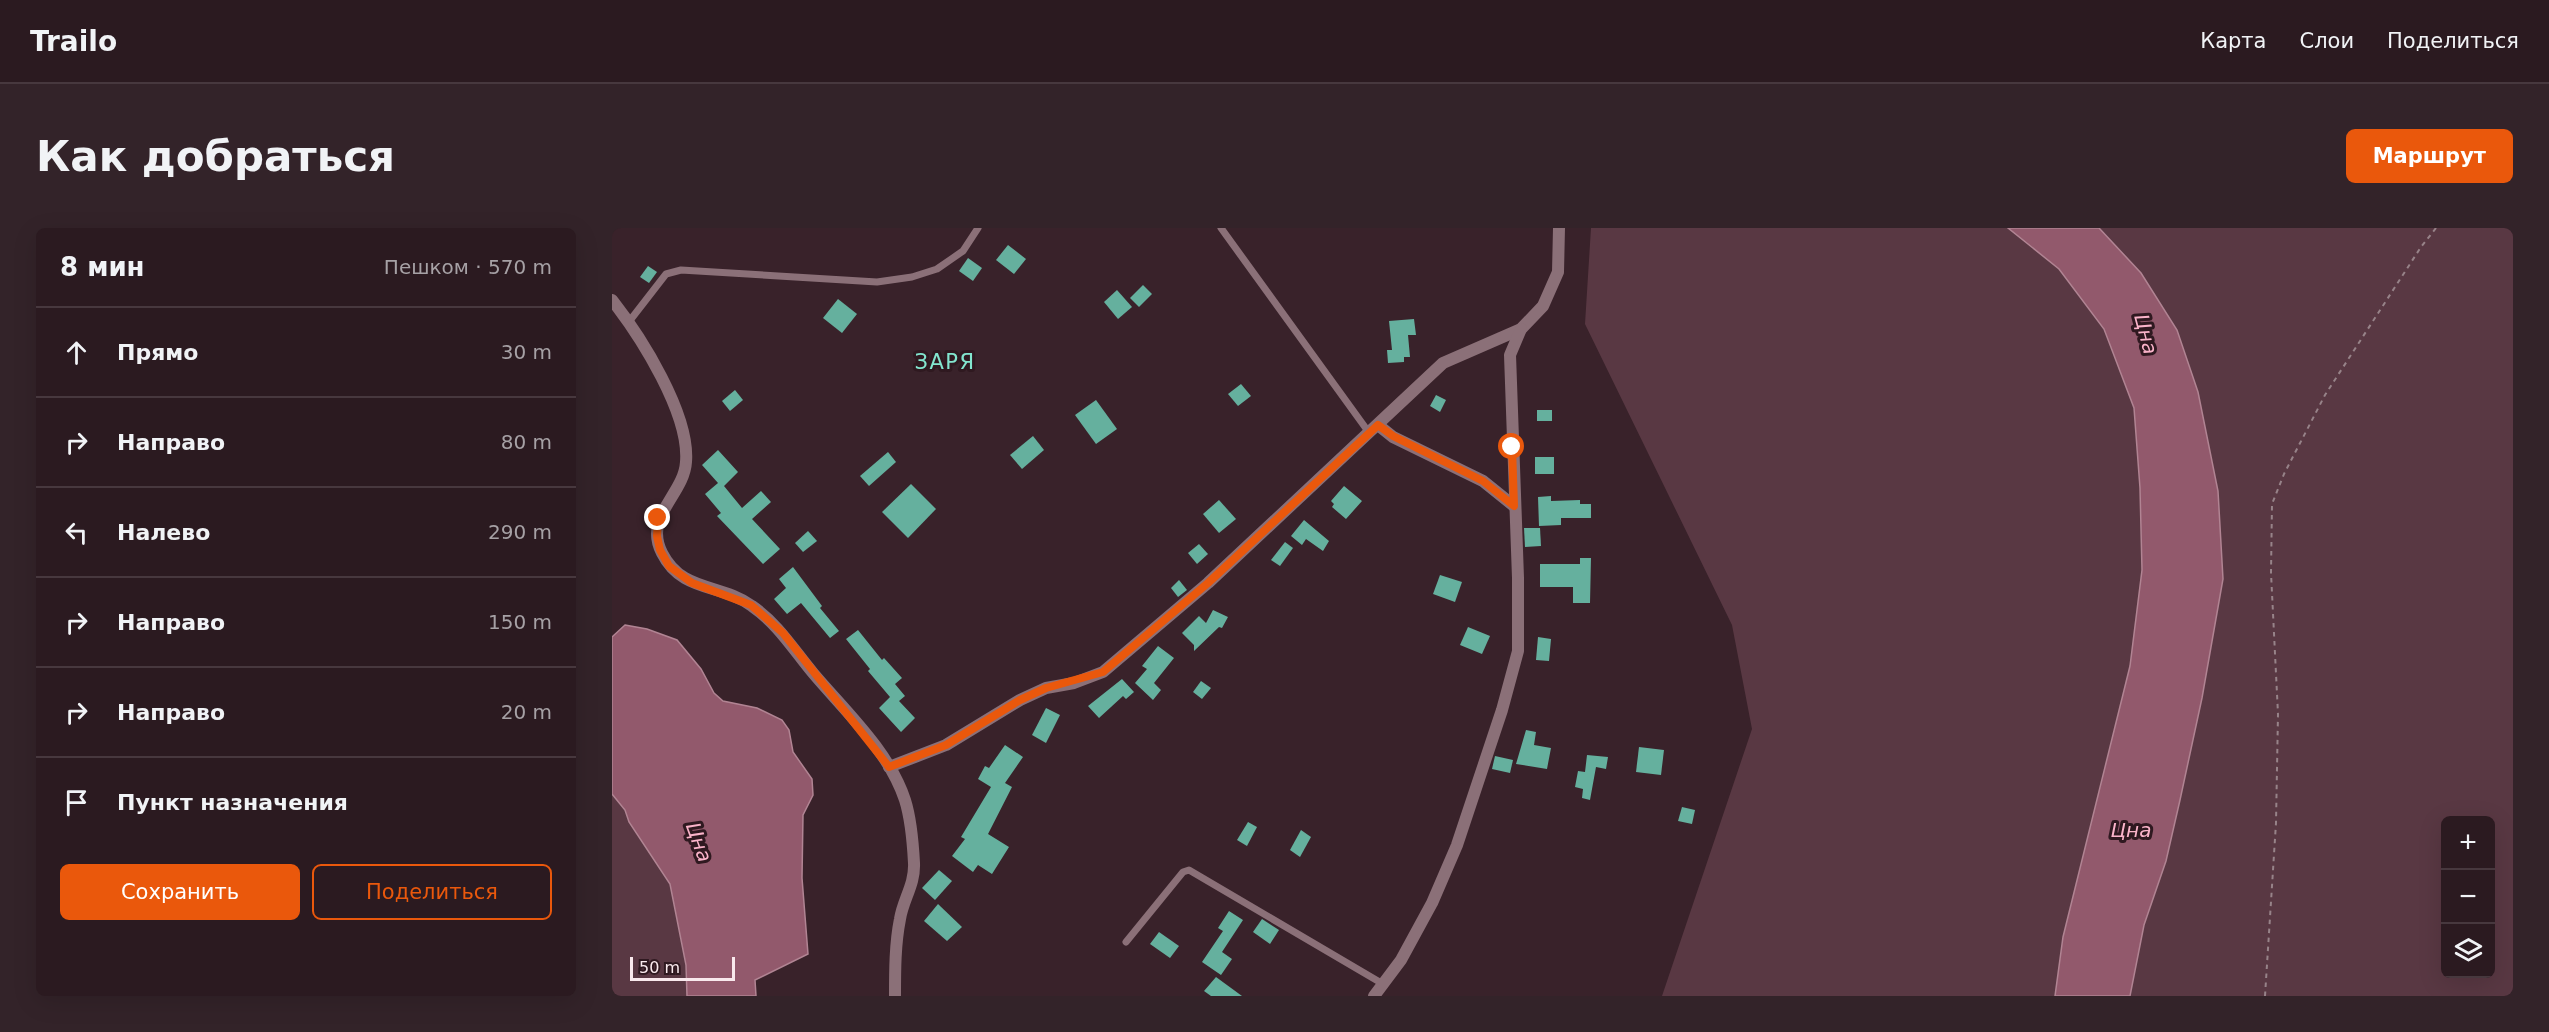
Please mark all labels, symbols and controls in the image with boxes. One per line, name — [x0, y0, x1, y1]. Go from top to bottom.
text: Trailo — [30, 25, 117, 58]
text: Карта — [2200, 29, 2266, 53]
text: Слои — [2299, 29, 2354, 53]
text: Поделиться — [2387, 29, 2519, 53]
button: Маршрут — [2346, 129, 2513, 183]
text: Как добраться — [36, 132, 395, 181]
text: 8 мин — [60, 252, 145, 282]
text: Пешком · 570 m — [384, 255, 552, 279]
water label: Цна — [2129, 311, 2163, 357]
icon: ahead — [60, 336, 93, 369]
text: Прямо — [117, 340, 198, 365]
text: 30 m — [501, 340, 552, 364]
district label: ЗАРЯ — [914, 350, 976, 374]
icon: right — [60, 426, 93, 459]
text: Направо — [117, 430, 225, 455]
text: 80 m — [501, 430, 552, 454]
route start — [1498, 433, 1524, 459]
route end — [644, 504, 670, 530]
icon: left — [60, 516, 93, 549]
text: Налево — [117, 520, 210, 545]
text: 290 m — [488, 520, 552, 544]
icon: right — [60, 606, 93, 639]
text: Направо — [117, 610, 225, 635]
text: 150 m — [488, 610, 552, 634]
icon: right — [60, 696, 93, 729]
text: Направо — [117, 700, 225, 725]
text: 20 m — [501, 700, 552, 724]
icon: arrive — [60, 786, 93, 819]
text: Пункт назначения — [117, 790, 348, 815]
map controls — [2441, 816, 2495, 978]
button: + — [2441, 816, 2495, 870]
water label: Цна — [2111, 818, 2151, 842]
water label: Цна — [681, 819, 717, 865]
button: Сохранить — [60, 864, 300, 920]
button: Поделиться — [312, 864, 552, 920]
button: − — [2441, 870, 2495, 924]
button: layers — [2441, 924, 2495, 978]
scale bar — [630, 954, 735, 982]
text: 50 m — [639, 958, 680, 977]

